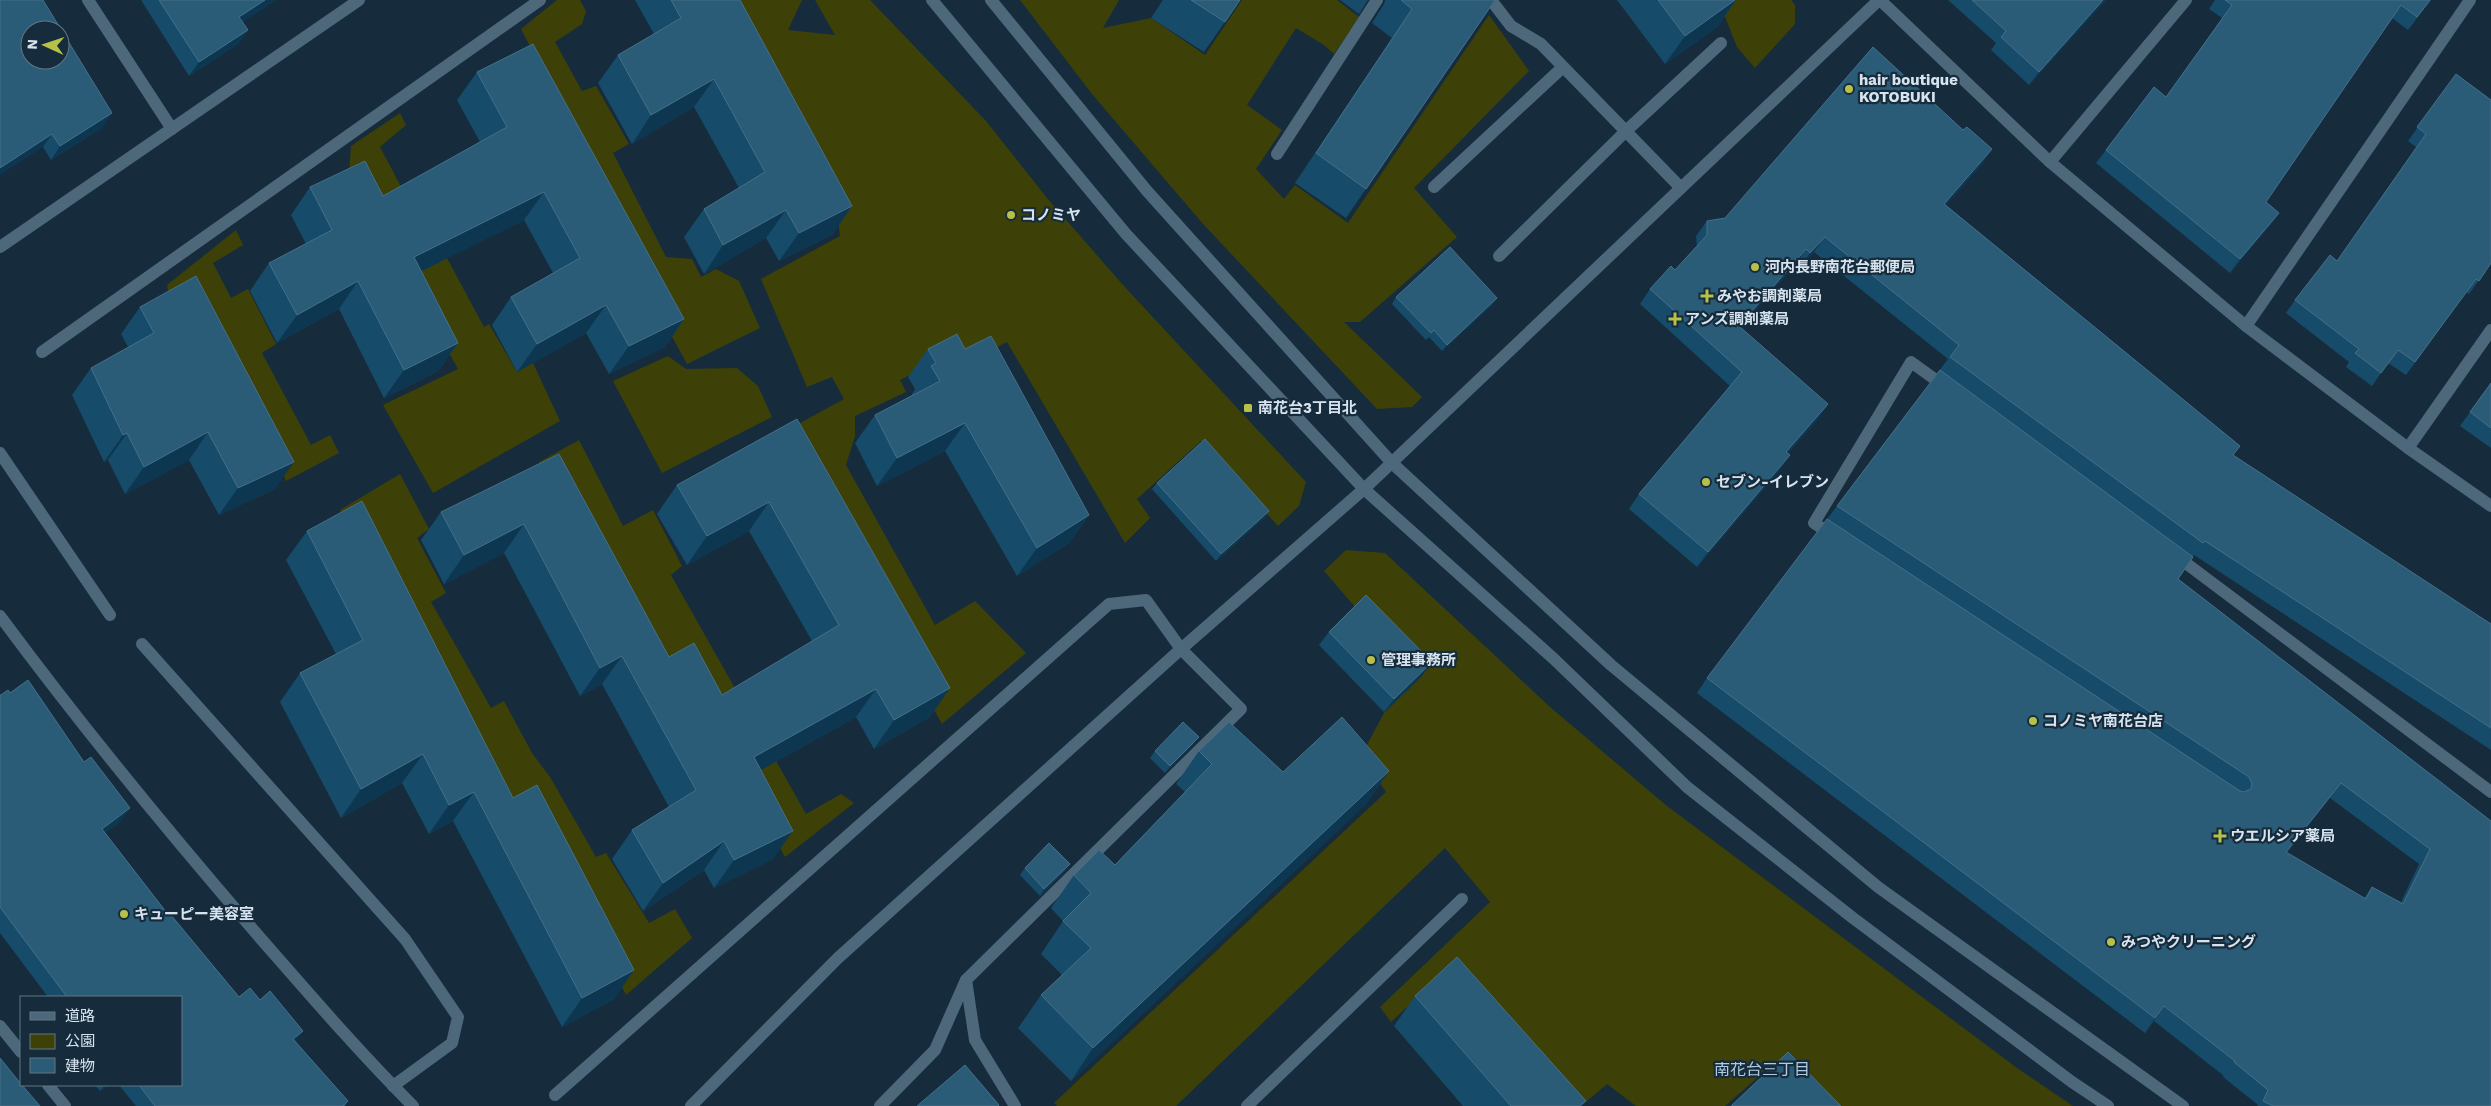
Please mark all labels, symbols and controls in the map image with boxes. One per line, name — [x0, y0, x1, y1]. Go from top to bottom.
north arrow — [20, 20, 70, 70]
text: N — [24, 39, 40, 50]
place label: hair boutique KOTOBUKI — [1859, 71, 1958, 106]
marker: hair boutique KOTOBUKI — [1843, 83, 1855, 95]
place label: コノミヤ — [1021, 206, 1081, 224]
marker: コノミヤ — [1005, 209, 1017, 221]
place label: 河内長野南花台郵便局 — [1765, 258, 1915, 276]
marker: 河内長野南花台郵便局 — [1749, 261, 1761, 273]
place label: みやお調剤薬局 — [1717, 287, 1822, 305]
marker: みやお調剤薬局 — [1701, 290, 1713, 302]
place label: アンズ調剤薬局 — [1685, 310, 1789, 328]
marker: アンズ調剤薬局 — [1669, 313, 1681, 325]
place label: 南花台3丁目北 — [1258, 399, 1357, 417]
marker: 南花台3丁目北 — [1242, 402, 1254, 414]
place label: セブン-イレブン — [1716, 473, 1829, 491]
marker: セブン-イレブン — [1700, 476, 1712, 488]
place label: 管理事務所 — [1381, 651, 1456, 669]
marker: 管理事務所 — [1365, 654, 1377, 666]
place label: コノミヤ南花台店 — [2043, 712, 2163, 730]
marker: コノミヤ南花台店 — [2027, 715, 2039, 727]
place label: ウエルシア薬局 — [2230, 827, 2335, 845]
marker: ウエルシア薬局 — [2214, 830, 2226, 842]
place label: キューピー美容室 — [134, 905, 254, 923]
marker: キューピー美容室 — [118, 908, 130, 920]
place label: みつやクリーニング — [2121, 933, 2256, 951]
marker: みつやクリーニング — [2105, 936, 2117, 948]
legend — [20, 996, 182, 1086]
text: 道路 — [65, 1007, 95, 1025]
text: 公園 — [65, 1032, 95, 1050]
text: 建物 — [65, 1057, 95, 1075]
district label: 南花台三丁目 — [1714, 1060, 1810, 1079]

